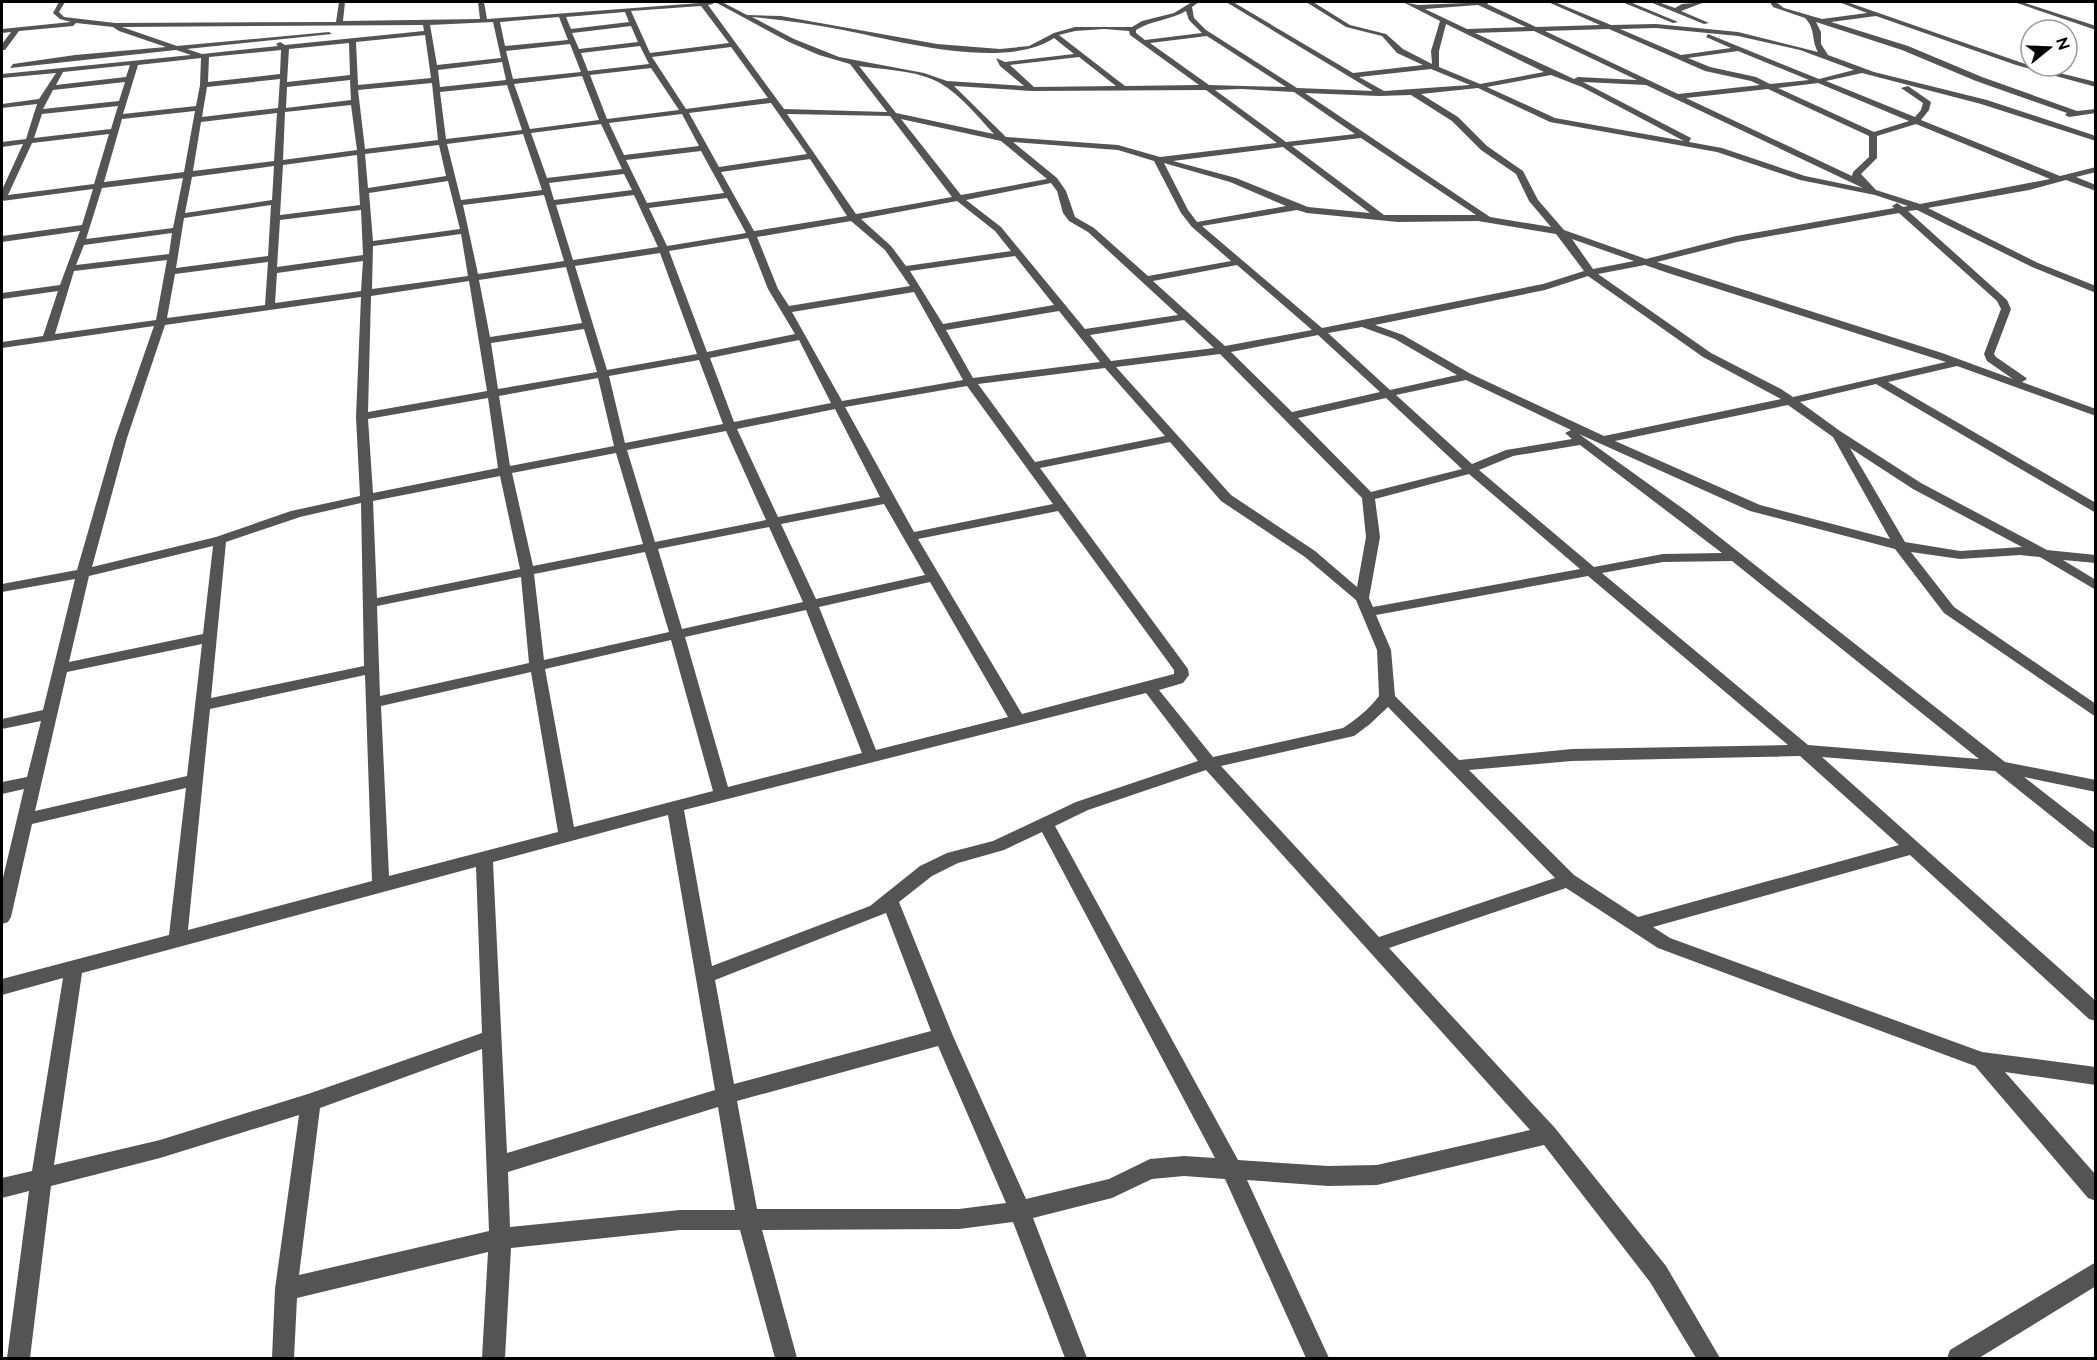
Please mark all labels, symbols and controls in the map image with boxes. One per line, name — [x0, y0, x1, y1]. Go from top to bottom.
north arrow — [2019, 18, 2079, 78]
text: N — [2052, 35, 2074, 52]

